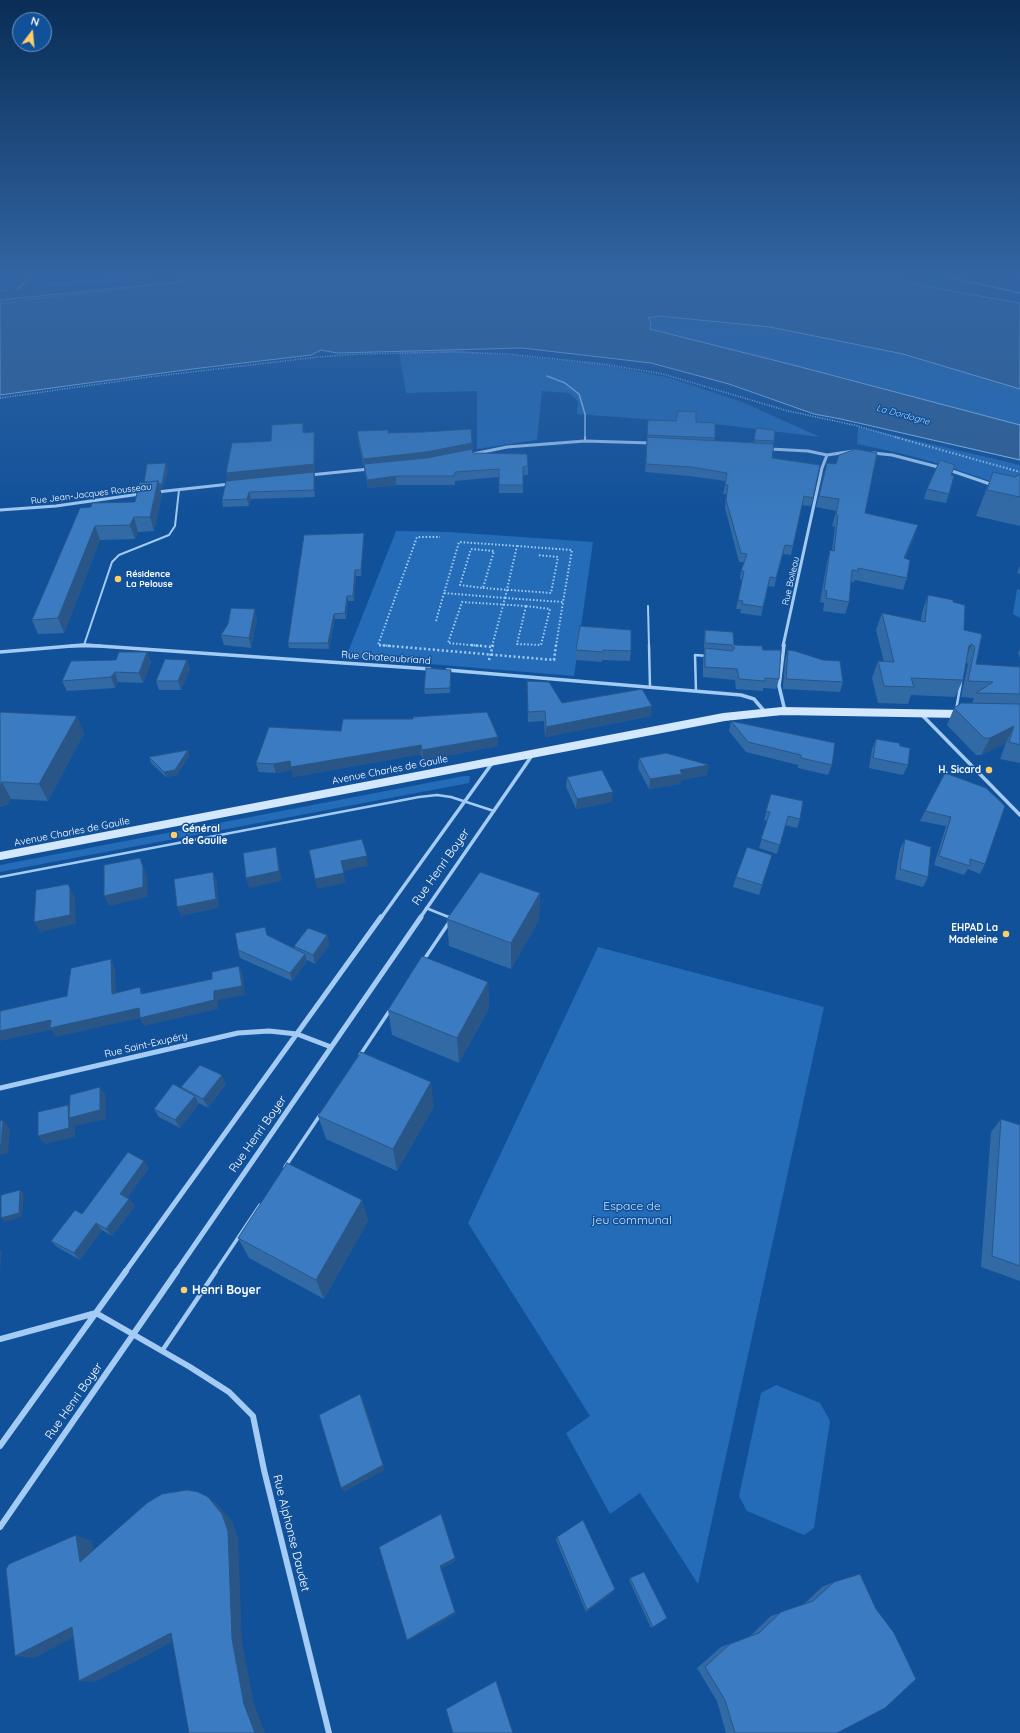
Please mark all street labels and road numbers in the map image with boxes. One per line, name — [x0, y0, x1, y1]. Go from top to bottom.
street label: Rue Jean-Jacques Rousseau — [30, 481, 152, 507]
street label: Rue Boileau — [780, 556, 802, 606]
street label: Rue Chateaubriand — [341, 649, 431, 667]
street label: Avenue Charles de Gaulle — [331, 753, 449, 787]
street label: Avenue Charles de Gaulle — [13, 815, 131, 849]
street label: Rue Henri Boyer — [409, 826, 473, 908]
street label: Rue Saint-Exupéry — [103, 1030, 189, 1060]
street label: Rue Henri Boyer — [226, 1093, 290, 1175]
street label: Rue Henri Boyer — [42, 1360, 106, 1442]
street label: Rue Alphonse Daudet — [269, 1473, 313, 1593]

